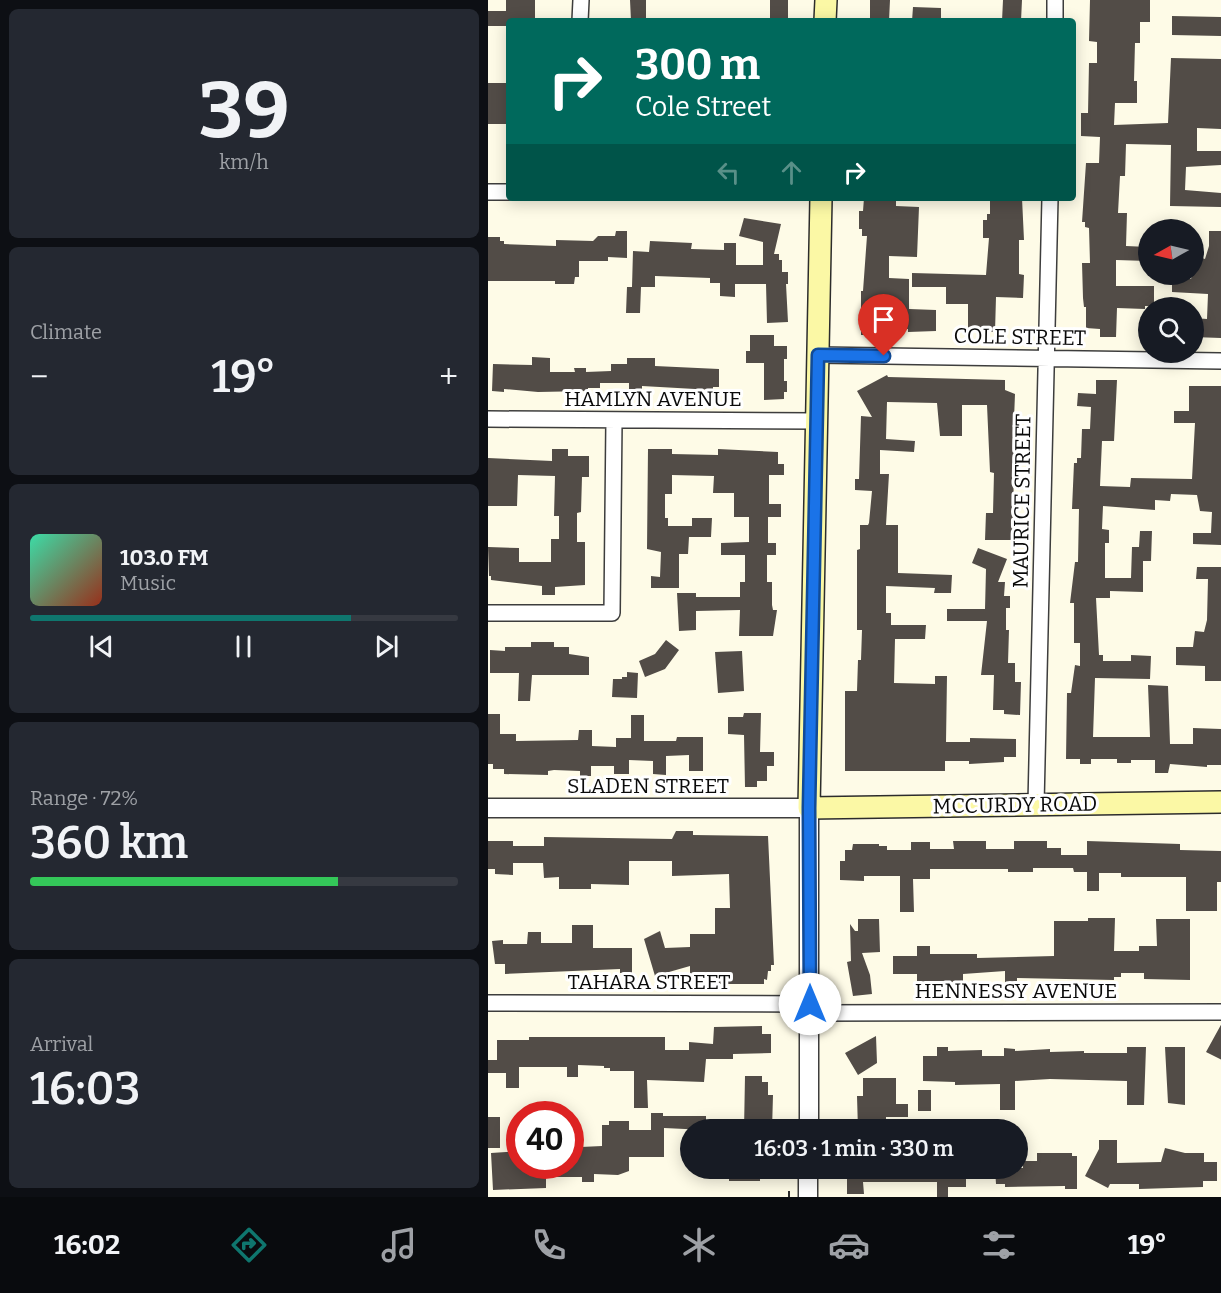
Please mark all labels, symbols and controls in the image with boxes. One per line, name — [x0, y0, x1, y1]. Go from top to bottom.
text: 300 m — [635, 40, 760, 90]
icon: right — [536, 42, 614, 120]
text: 39 — [198, 64, 290, 158]
text: Cole Street — [635, 91, 771, 123]
text: km/h — [219, 150, 269, 174]
icon: left — [712, 156, 745, 189]
icon: ahead — [775, 156, 808, 189]
icon: right — [838, 156, 871, 189]
north arrow — [1138, 219, 1204, 285]
map controls — [1138, 219, 1204, 363]
pin — [858, 294, 909, 356]
button: search — [1138, 297, 1204, 363]
icon: arrive — [867, 303, 900, 336]
text: Climate — [30, 320, 102, 344]
street label: COLE STREET — [954, 323, 1086, 351]
text: 19° — [211, 350, 276, 404]
text: − — [30, 357, 48, 397]
text: + — [439, 357, 458, 397]
street label: HAMLYN AVENUE — [564, 386, 742, 412]
street label: MAURICE STREET — [1007, 414, 1037, 588]
text: 103.0 FM — [120, 544, 209, 571]
text: Music — [120, 571, 176, 595]
icon: previous — [85, 630, 118, 663]
icon: pause — [227, 630, 260, 663]
icon: next — [370, 630, 403, 663]
street label: SLADEN STREET — [567, 773, 729, 799]
text: Range · 72% — [30, 786, 138, 810]
street label: MCCURDY ROAD — [933, 791, 1097, 819]
text: 360 km — [30, 816, 188, 870]
street label: TAHARA STREET — [568, 969, 730, 995]
position arrow — [778, 972, 842, 1036]
street label: HENNESSY AVENUE — [915, 978, 1117, 1004]
text: Arrival — [30, 1032, 93, 1056]
text: 16:03 — [30, 1062, 140, 1116]
speed limit sign: 40 — [506, 1101, 584, 1179]
text: 16:03 · 1 min · 330 m — [754, 1135, 954, 1162]
icon: directions — [228, 1224, 270, 1266]
icon: music — [378, 1224, 420, 1266]
icon: phone — [528, 1224, 570, 1266]
icon: climate — [678, 1224, 720, 1266]
icon: car — [828, 1224, 870, 1266]
icon: filters — [978, 1224, 1020, 1266]
text: 16:02 — [54, 1229, 120, 1261]
text: 19° — [1128, 1229, 1167, 1261]

